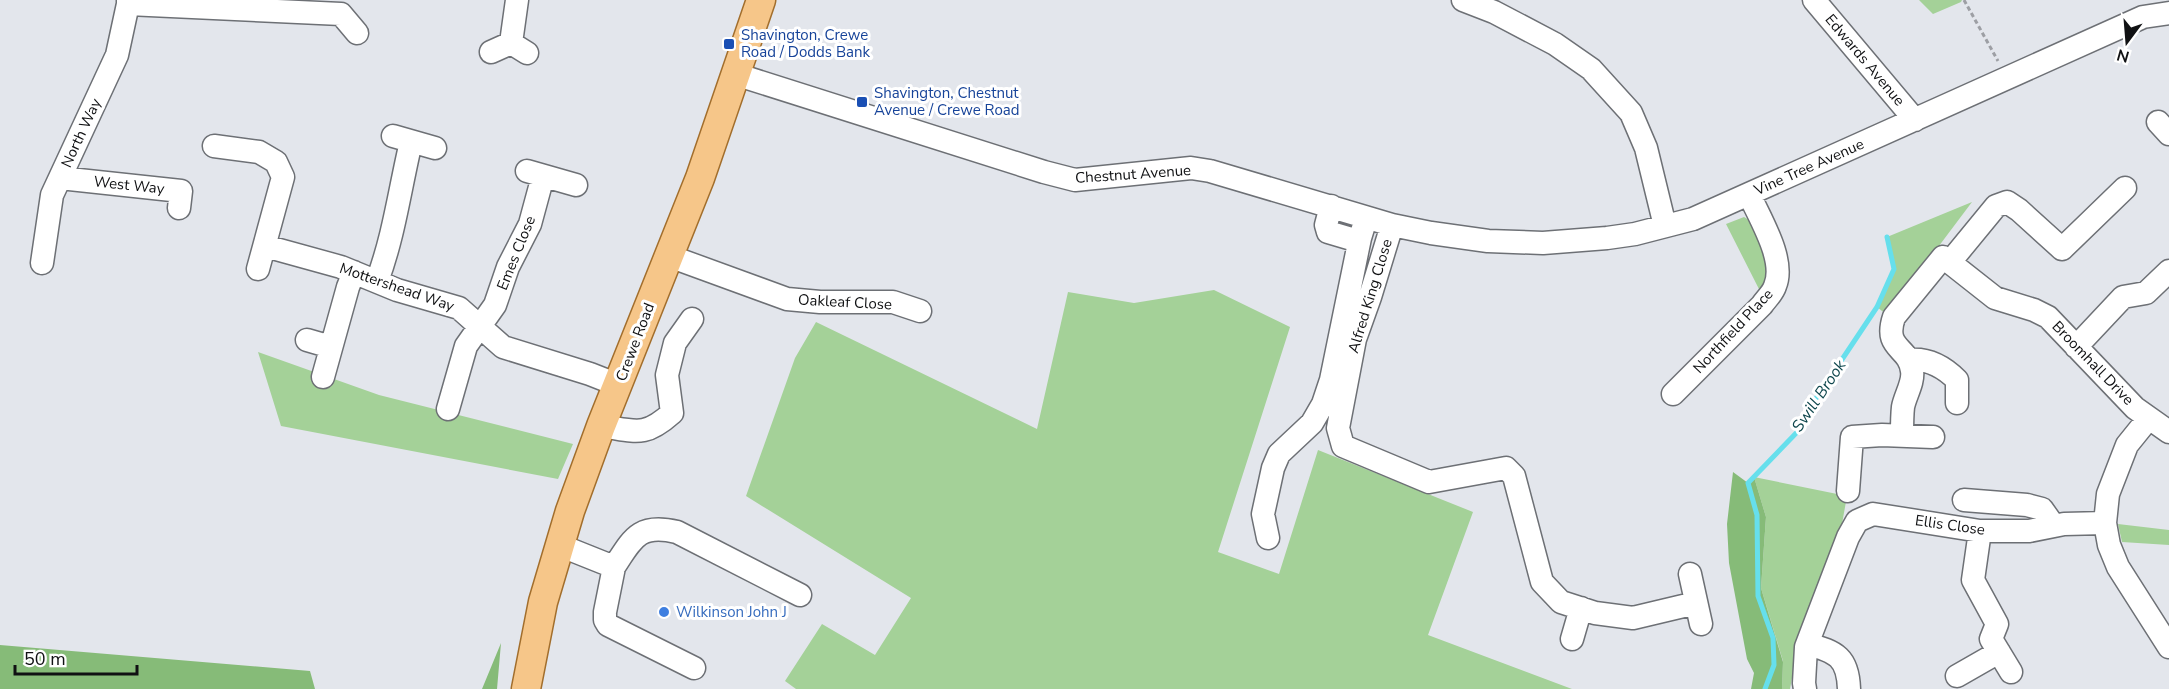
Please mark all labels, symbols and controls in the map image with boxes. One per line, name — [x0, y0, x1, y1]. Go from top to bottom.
street label: Edwards Avenue — [1821, 10, 1909, 110]
north arrow — [2097, 12, 2157, 72]
place label: Shavington, Crewe Road / Dodds Bank — [741, 25, 870, 62]
marker: Shavington, Crewe Road / Dodds Bank — [722, 37, 736, 51]
text: N — [2114, 43, 2132, 68]
place label: Shavington, Chestnut Avenue / Crewe Road — [874, 83, 1020, 120]
street label: North Way — [56, 95, 106, 171]
marker: Shavington, Chestnut Avenue / Crewe Road — [855, 95, 869, 109]
street label: Vine Tree Avenue — [1750, 134, 1867, 201]
street label: Chestnut Avenue — [1074, 160, 1192, 188]
street label: West Way — [93, 171, 166, 199]
street label: Emes Close — [492, 213, 540, 293]
street label: Alfred King Close — [1343, 237, 1397, 355]
street label: Mottershead Way — [337, 258, 457, 316]
street label: Northfield Place — [1689, 284, 1777, 378]
street label: Oakleaf Close — [797, 290, 893, 314]
street label: Crewe Road — [611, 300, 659, 384]
street label: Broomhall Drive — [2048, 317, 2138, 409]
water label: Swill Brook — [1787, 355, 1852, 436]
street label: Ellis Close — [1914, 510, 1986, 540]
place label: Wilkinson John J — [676, 602, 787, 622]
marker: Wilkinson John J — [657, 605, 671, 619]
scale bar — [15, 638, 136, 676]
text: 50 m — [24, 647, 66, 671]

